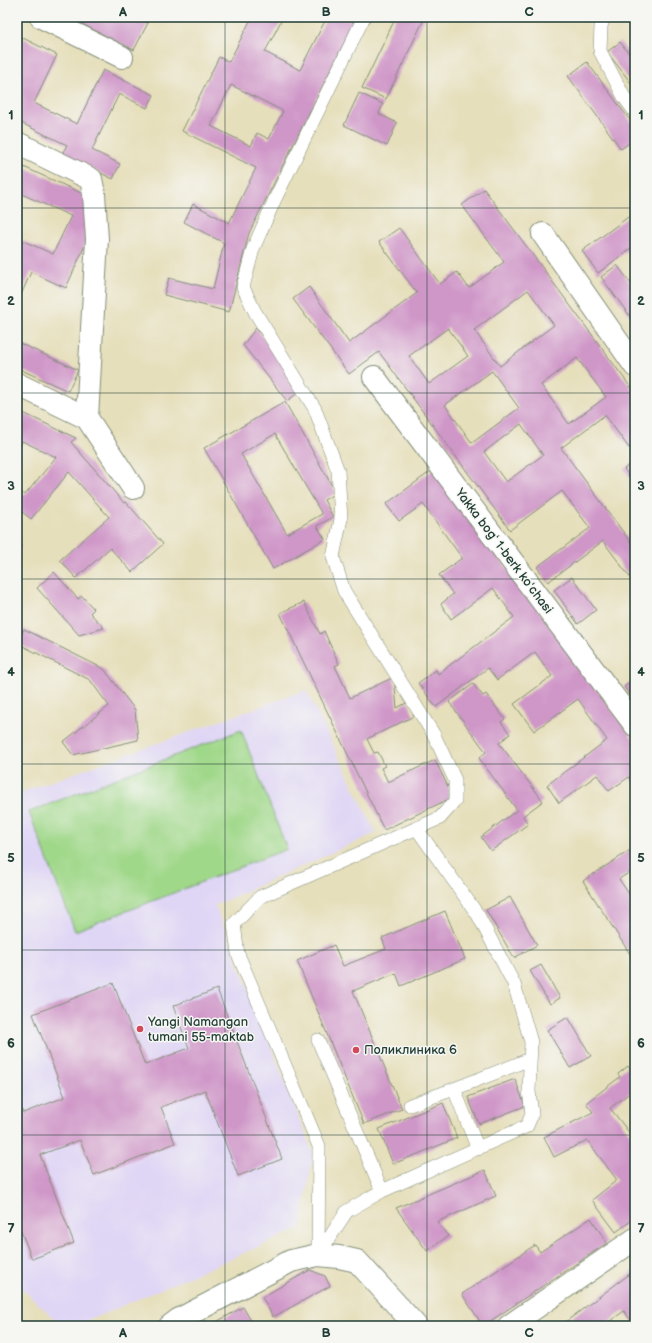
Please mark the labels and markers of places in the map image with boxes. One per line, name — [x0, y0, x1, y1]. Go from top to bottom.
place label: Yangi Namangan tumani 55-maktab — [147, 1014, 254, 1045]
marker: Yangi Namangan tumani 55-maktab — [135, 1024, 145, 1034]
place label: Поликлиника 6 — [364, 1042, 457, 1058]
marker: Поликлиника 6 — [351, 1045, 361, 1055]

